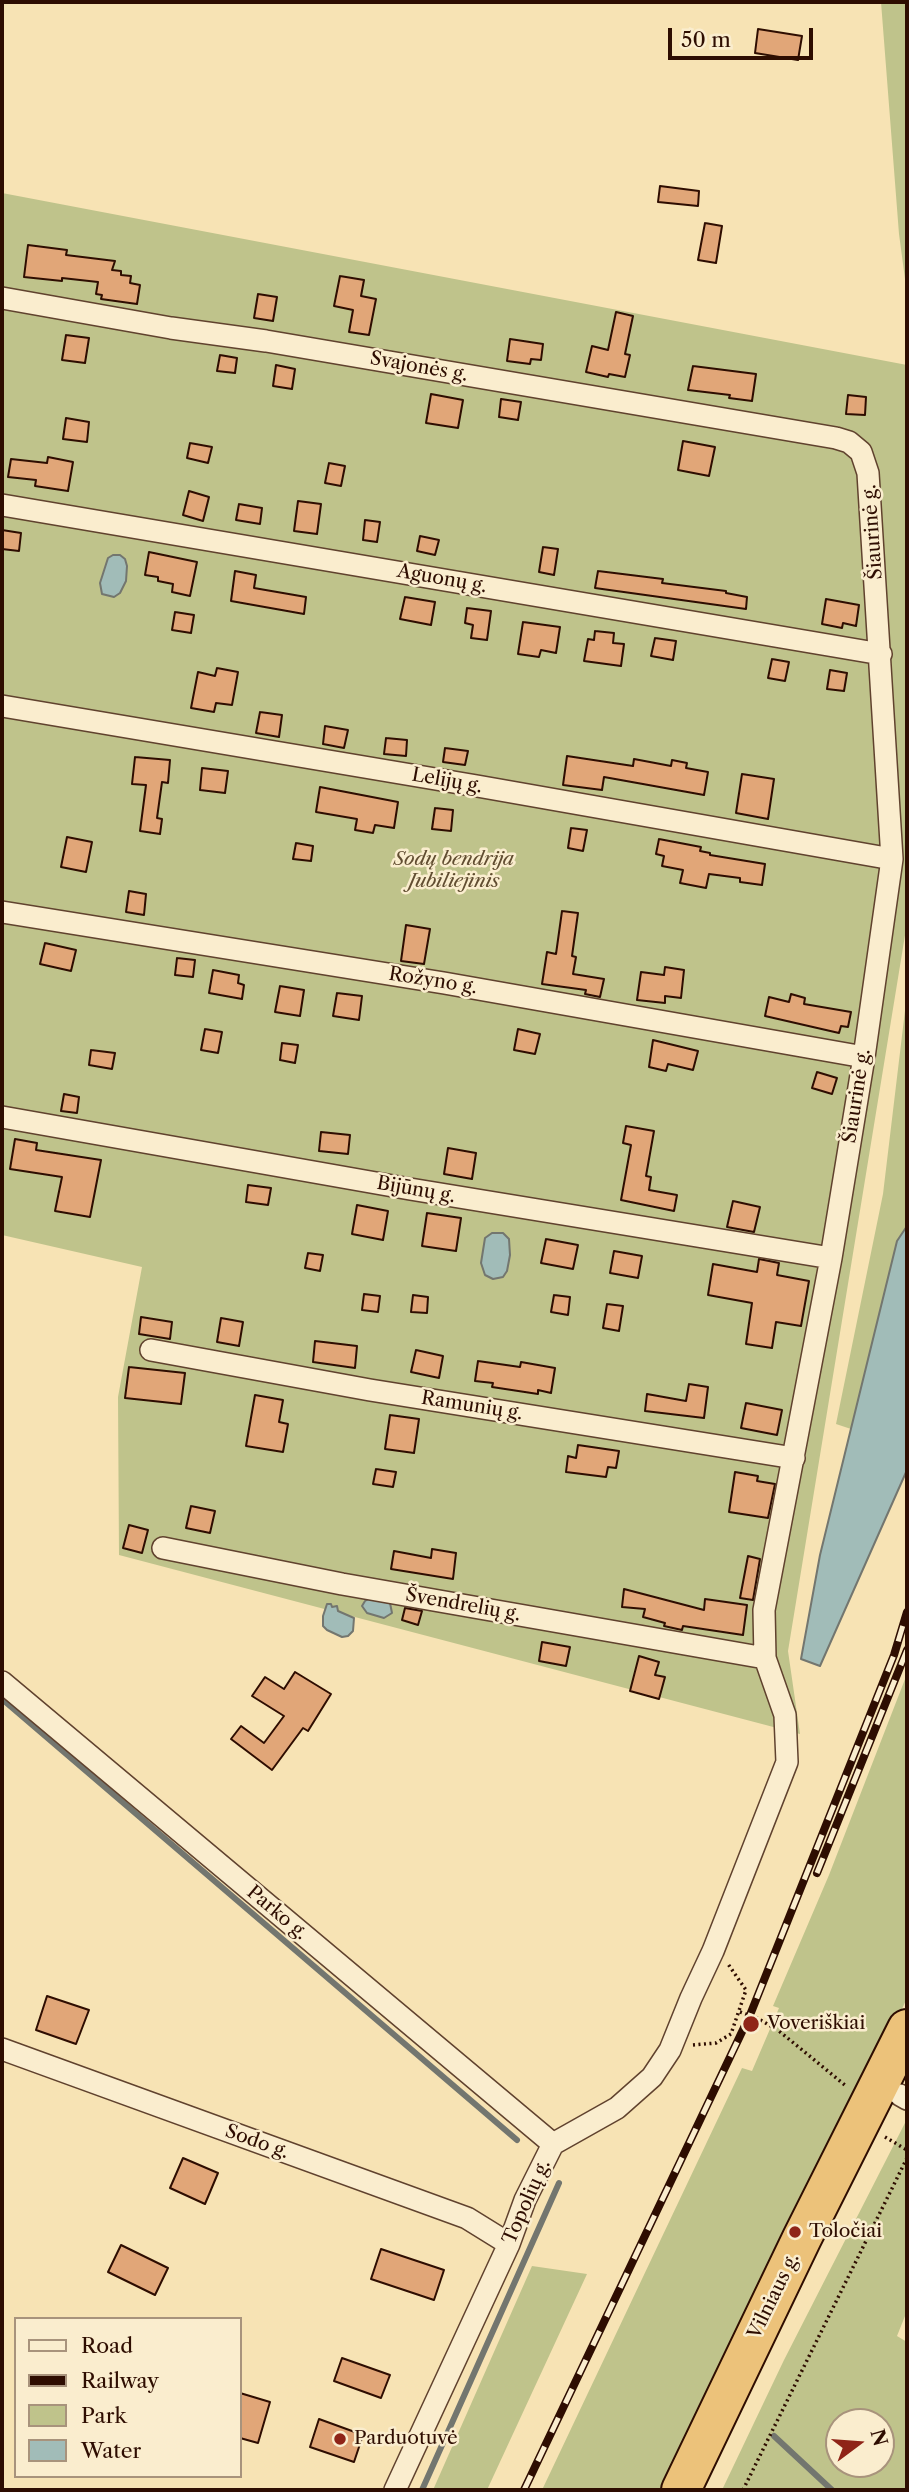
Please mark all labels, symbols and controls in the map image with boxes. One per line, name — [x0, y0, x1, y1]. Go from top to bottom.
scale bar — [671, 14, 816, 58]
text: 50 m — [681, 27, 731, 52]
street label: Svajonės g. — [368, 347, 470, 387]
street label: Šiaurinė g. — [858, 484, 888, 580]
street label: Aguonų g. — [395, 560, 489, 598]
street label: Lelijų g. — [410, 764, 484, 798]
park label: Sodų bendrija Jubiliejinis — [394, 849, 514, 893]
street label: Rožyno g. — [387, 963, 479, 999]
street label: Šiaurinė g. — [838, 1047, 876, 1145]
street label: Bijūnų g. — [375, 1172, 457, 1208]
street label: Ramunių g. — [420, 1387, 524, 1425]
street label: Švendrelių g. — [404, 1584, 522, 1626]
street label: Parko g. — [242, 1881, 312, 1945]
place label: Voveriškiai — [767, 2013, 865, 2035]
marker: Voveriškiai — [741, 2014, 761, 2034]
street label: Sodo g. — [222, 2120, 292, 2164]
street label: Topolių g. — [498, 2156, 556, 2248]
place label: Toločiai — [809, 2221, 882, 2243]
marker: Toločiai — [787, 2224, 803, 2240]
street label: Vilniaus g. — [743, 2249, 805, 2343]
legend — [14, 2317, 242, 2478]
text: Road — [81, 2333, 133, 2358]
text: Railway — [81, 2368, 159, 2393]
text: Park — [81, 2403, 127, 2428]
north arrow — [825, 2408, 895, 2478]
text: N — [865, 2427, 892, 2449]
place label: Parduotuvė — [354, 2428, 458, 2450]
marker: Parduotuvė — [332, 2431, 348, 2447]
text: Water — [81, 2438, 141, 2463]

